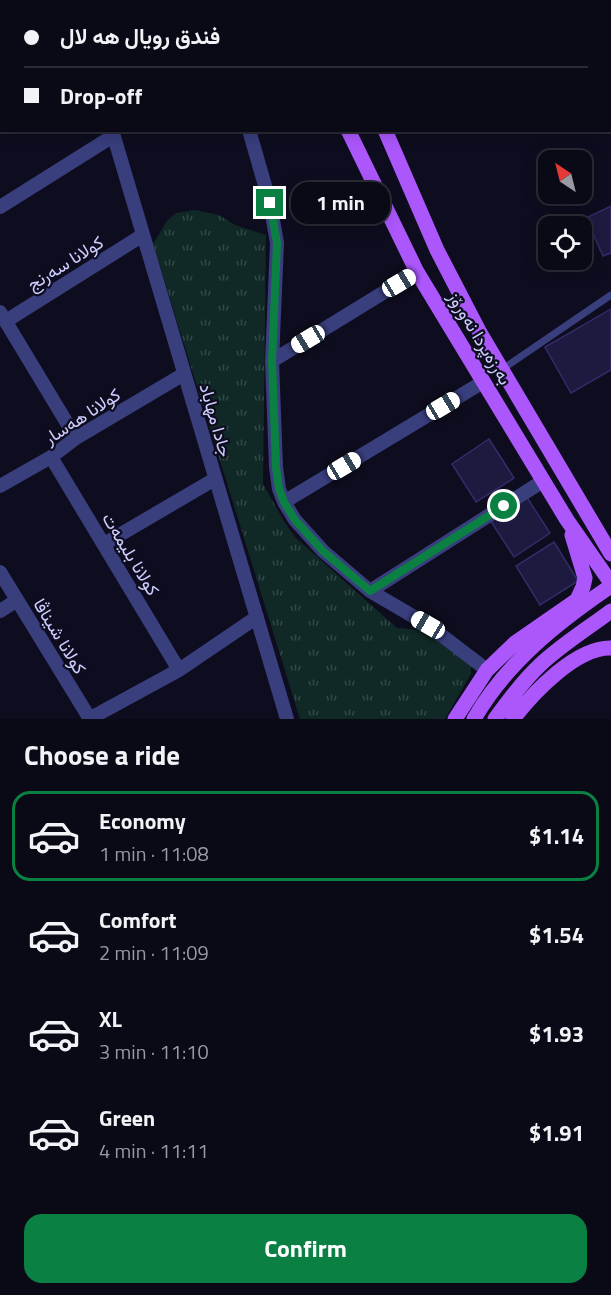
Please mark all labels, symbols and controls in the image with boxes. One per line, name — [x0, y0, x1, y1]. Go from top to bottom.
text: فندق رويال هه لال — [60, 19, 220, 53]
text: Drop-off — [60, 79, 142, 113]
north arrow — [538, 150, 592, 204]
map controls — [538, 150, 592, 270]
callout: 1 min — [291, 182, 390, 224]
text: 1 min — [316, 187, 365, 218]
route end — [256, 189, 283, 216]
button: locate — [538, 216, 592, 270]
street label: کولانا سەرنج — [21, 229, 109, 297]
car — [379, 266, 419, 300]
street label: بەرزەپردا نەورۆز — [441, 285, 519, 390]
car — [288, 322, 328, 356]
street label: جادا مهاباد — [193, 380, 239, 460]
street label: کولانا هه‌سار — [37, 381, 126, 452]
car — [423, 389, 463, 423]
car — [324, 449, 364, 483]
route start — [490, 492, 517, 519]
street label: کولانا بلیمه‌ت — [95, 507, 167, 601]
street label: کولانا شیناڤا — [27, 593, 93, 679]
car — [408, 608, 448, 642]
text: Choose a ride — [24, 734, 180, 775]
text: Economy — [99, 804, 186, 838]
icon: car — [27, 809, 81, 863]
text: $1.14 — [529, 819, 584, 853]
text: 1 min · 11:08 — [99, 838, 209, 869]
text: Comfort — [99, 903, 177, 937]
icon: car — [27, 908, 81, 962]
text: $1.54 — [529, 918, 584, 952]
text: 2 min · 11:09 — [99, 937, 209, 968]
text: XL — [99, 1002, 122, 1036]
icon: car — [27, 1007, 81, 1061]
text: $1.93 — [529, 1017, 584, 1051]
text: 3 min · 11:10 — [99, 1036, 209, 1067]
text: Green — [99, 1101, 155, 1135]
icon: car — [27, 1106, 81, 1160]
text: $1.91 — [529, 1116, 584, 1150]
text: 4 min · 11:11 — [99, 1135, 209, 1166]
button: Confirm — [24, 1214, 587, 1283]

